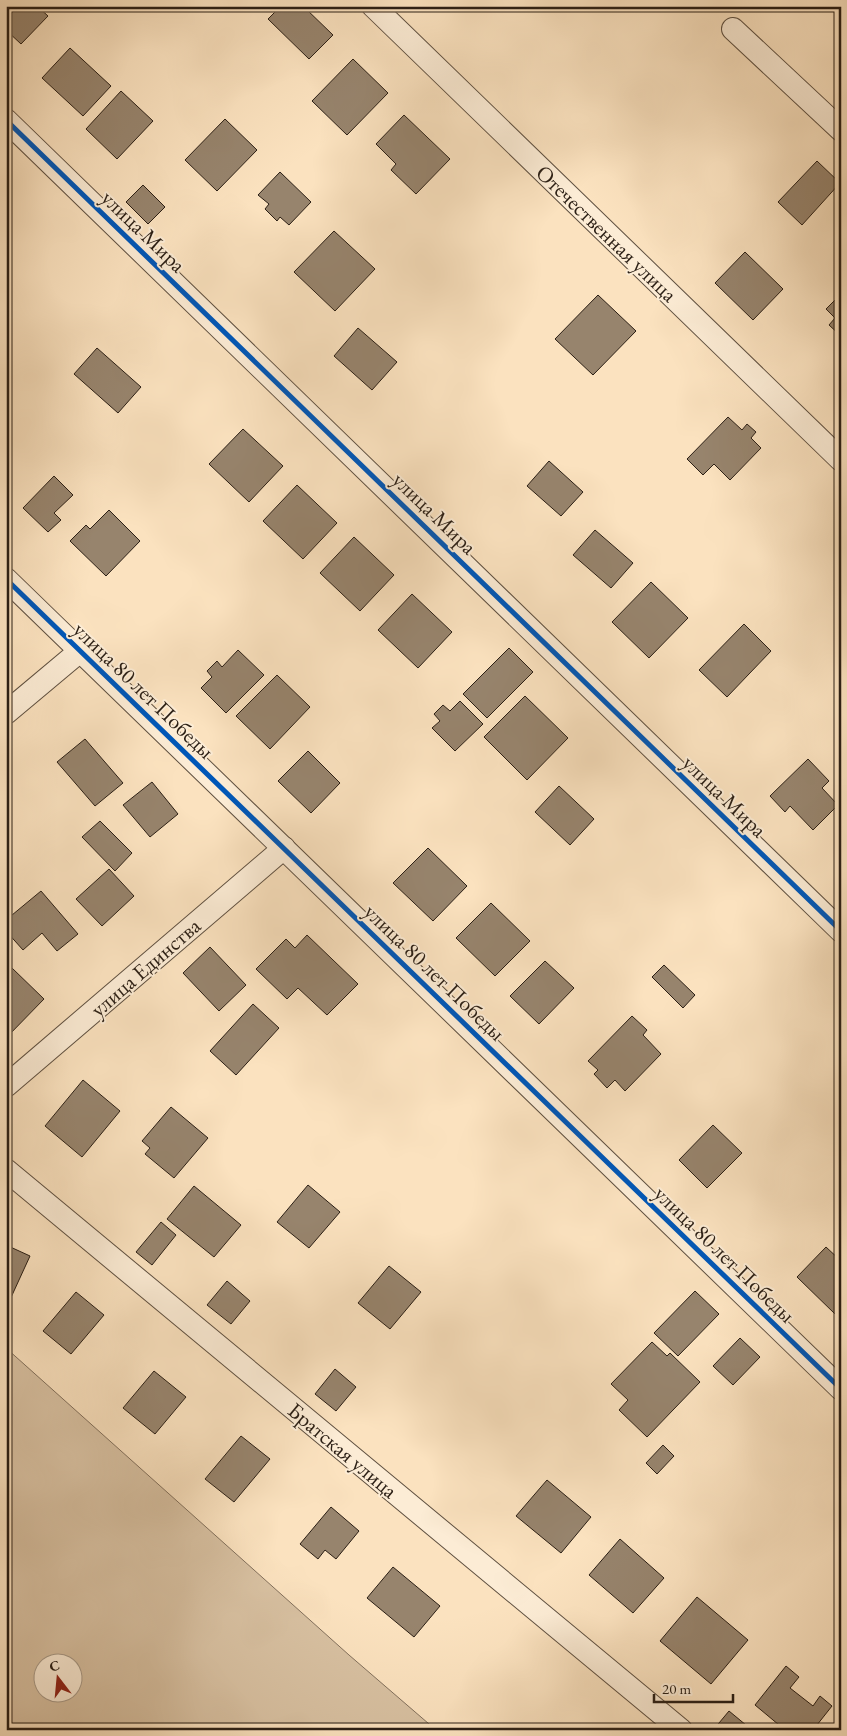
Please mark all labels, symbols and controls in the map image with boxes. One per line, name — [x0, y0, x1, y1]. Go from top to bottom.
street label: Отечественная улица — [530, 158, 684, 308]
street label: улица Мира — [95, 184, 192, 279]
street label: улица Мира — [386, 466, 483, 561]
street label: улица 80 лет Победы — [67, 616, 220, 765]
street label: улица Мира — [676, 749, 773, 844]
street label: улица 80 лет Победы — [358, 898, 511, 1047]
street label: улица Единства — [84, 911, 207, 1023]
street label: улица 80 лет Победы — [648, 1180, 801, 1329]
street label: Братская улица — [282, 1396, 404, 1505]
north arrow — [32, 1654, 82, 1704]
text: С — [47, 1655, 62, 1676]
scale bar — [654, 1671, 733, 1703]
text: 20 m — [662, 1679, 691, 1698]

